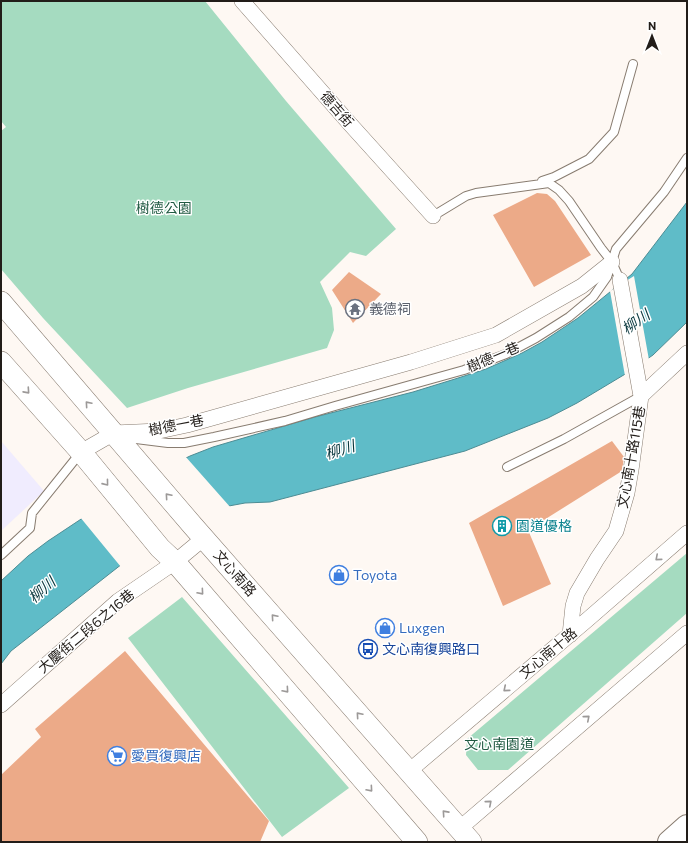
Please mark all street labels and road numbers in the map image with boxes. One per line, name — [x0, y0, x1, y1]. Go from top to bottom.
street label: 德吉街 — [317, 87, 358, 130]
street label: 樹德一巷 — [464, 338, 522, 375]
street label: 文心南十路115巷 — [613, 404, 648, 510]
street label: 樹德一巷 — [147, 411, 205, 438]
street label: 文心南路 — [211, 546, 260, 599]
street label: 大慶街二段6之16巷 — [34, 585, 137, 676]
street label: 文心南十路 — [515, 624, 580, 682]

